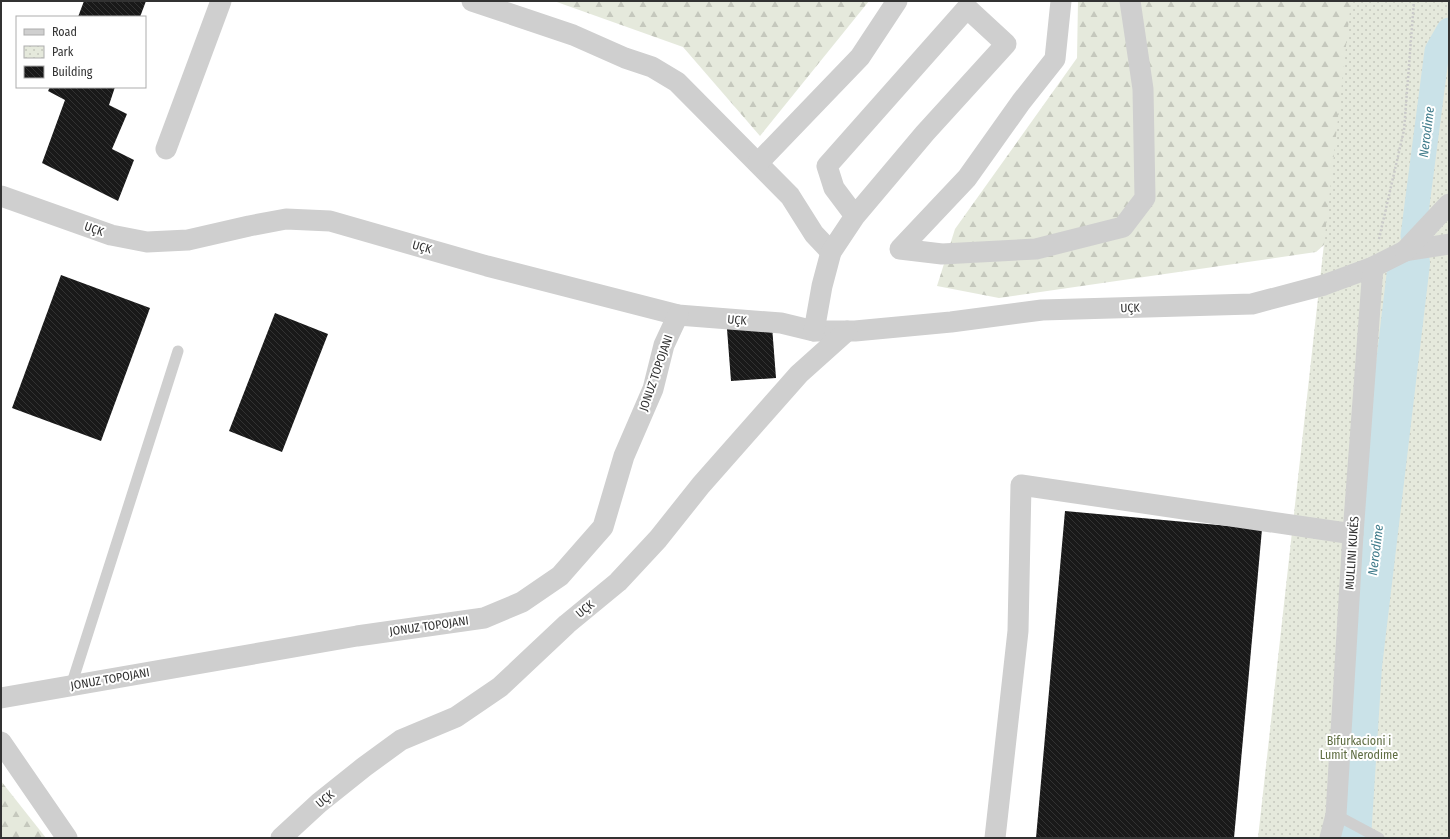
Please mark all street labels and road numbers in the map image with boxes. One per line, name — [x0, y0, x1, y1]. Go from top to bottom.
street label: UÇK — [82, 219, 106, 239]
street label: UÇK — [411, 238, 434, 257]
street label: UÇK — [1120, 301, 1141, 315]
street label: UÇK — [727, 312, 748, 328]
street label: JONUZ TOPOJANI — [636, 333, 676, 413]
street label: MULLINI KUKËS — [1341, 516, 1362, 590]
street label: UÇK — [573, 597, 597, 621]
street label: JONUZ TOPOJANI — [388, 614, 470, 638]
street label: JONUZ TOPOJANI — [69, 665, 151, 693]
street label: UÇK — [313, 787, 337, 811]

